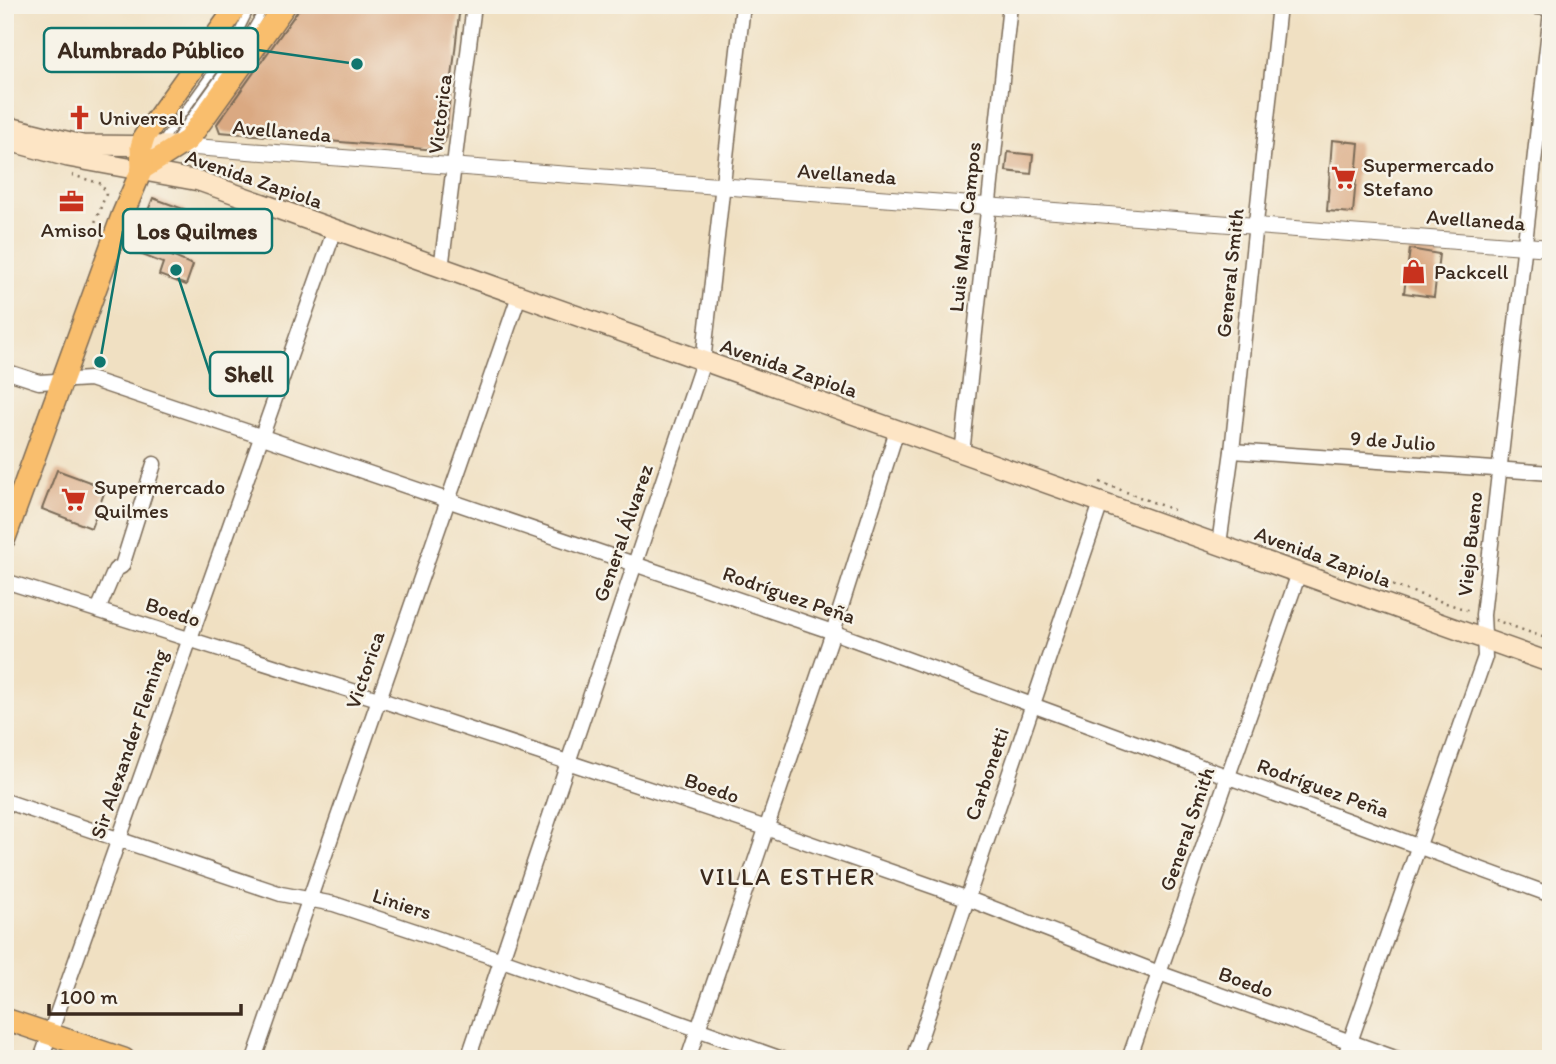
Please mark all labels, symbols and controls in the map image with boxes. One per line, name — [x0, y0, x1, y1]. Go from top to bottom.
callout: Alumbrado Público — [44, 28, 258, 72]
text: Alumbrado Público — [57, 36, 245, 64]
street label: Victorica — [422, 72, 457, 155]
church icon: Universal — [65, 104, 93, 132]
place label: Universal — [99, 105, 184, 130]
street label: Avellaneda — [232, 114, 333, 147]
street label: Luis María Campos — [943, 141, 986, 313]
street label: Avenida Zapiola — [182, 143, 326, 214]
place label: Supermercado Stefano — [1363, 152, 1494, 201]
street label: Avellaneda — [797, 158, 897, 189]
supermarket icon: Supermercado Stefano — [1329, 163, 1357, 191]
office icon: Amisol — [58, 187, 86, 215]
street label: Avellaneda — [1426, 204, 1526, 235]
street label: General Smith — [1210, 207, 1249, 339]
callout: Los Quilmes — [123, 209, 272, 253]
place label: Amisol — [41, 217, 103, 242]
text: Los Quilmes — [137, 217, 257, 245]
shop icon: Packcell — [1400, 258, 1428, 286]
place label: Packcell — [1434, 259, 1509, 284]
street label: Avenida Zapiola — [717, 332, 861, 403]
callout: Shell — [210, 352, 288, 396]
text: Shell — [224, 360, 274, 388]
street label: 9 de Julio — [1349, 425, 1437, 456]
street label: General Álvarez — [587, 460, 658, 605]
place label: Supermercado Quilmes — [94, 474, 225, 523]
supermarket icon: Supermercado Quilmes — [60, 485, 88, 513]
street label: Viejo Bueno — [1452, 490, 1487, 597]
street label: Avenida Zapiola — [1252, 520, 1395, 593]
street label: Rodríguez Peña — [720, 560, 859, 629]
street label: Boedo — [142, 591, 204, 632]
street label: Victorica — [340, 628, 389, 712]
street label: Sir Alexander Fleming — [84, 646, 173, 842]
street label: Carbonetti — [959, 724, 1014, 824]
street label: Rodríguez Peña — [1254, 752, 1393, 823]
street label: General Smith — [1154, 763, 1219, 894]
street label: Boedo — [681, 767, 743, 809]
district label: VILLA ESTHER — [700, 862, 876, 891]
street label: Liniers — [369, 882, 435, 925]
street label: Boedo — [1215, 960, 1277, 1003]
scale bar — [49, 973, 242, 1017]
text: 100 m — [60, 984, 118, 1009]

